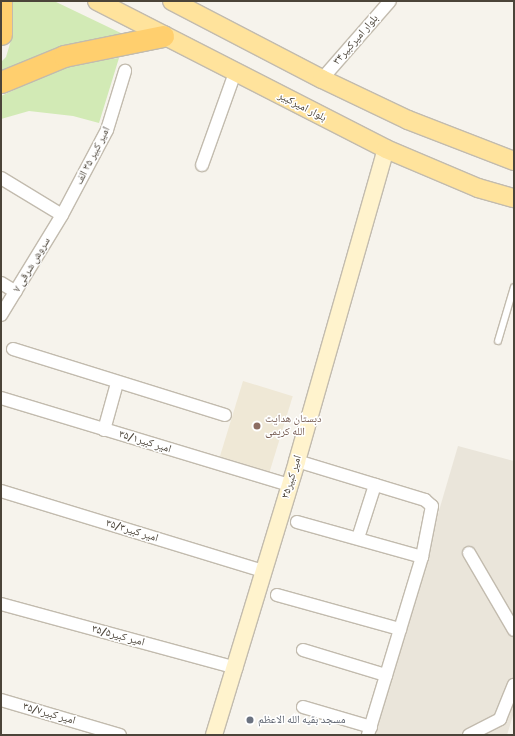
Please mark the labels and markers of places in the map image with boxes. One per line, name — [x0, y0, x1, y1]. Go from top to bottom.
place label: دبستان هدایت الله کریمی — [265, 413, 322, 439]
marker: دبستان هدایت الله کریمی — [252, 421, 262, 431]
place label: مسجد بقیه الله الاعظم — [258, 713, 346, 727]
marker: مسجد بقیه الله الاعظم — [245, 715, 255, 725]

